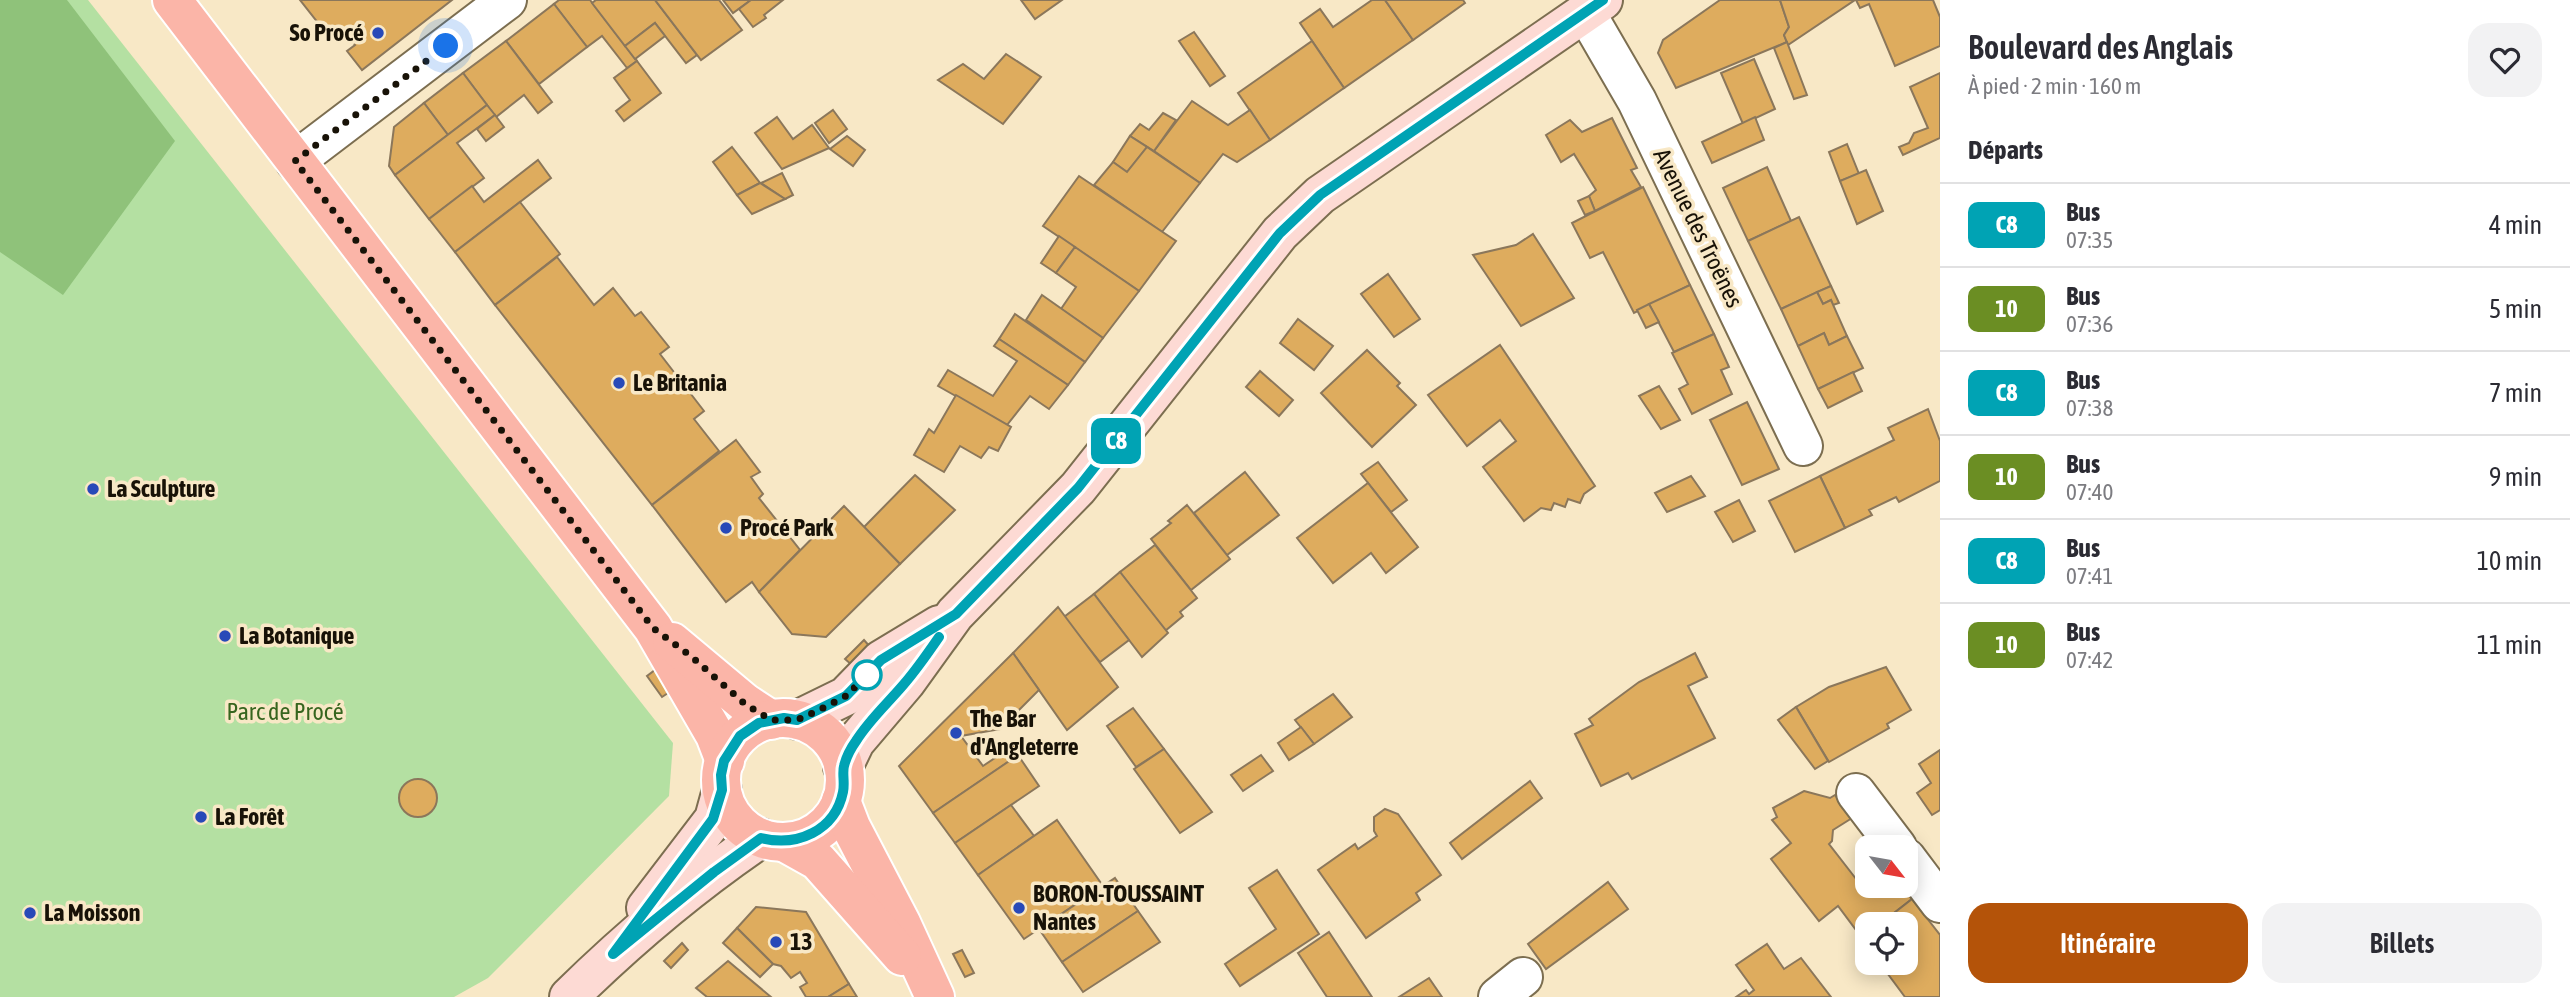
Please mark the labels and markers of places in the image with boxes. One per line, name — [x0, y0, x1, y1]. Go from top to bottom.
place label: So Procé — [289, 19, 364, 46]
marker: So Procé — [370, 25, 386, 41]
place label: Le Britania — [633, 369, 727, 396]
marker: Le Britania — [611, 375, 627, 391]
place label: La Sculpture — [107, 475, 216, 502]
marker: La Sculpture — [85, 481, 101, 497]
place label: Procé Park — [740, 514, 834, 541]
marker: Procé Park — [718, 520, 734, 536]
place label: La Botanique — [239, 622, 355, 649]
marker: La Botanique — [217, 628, 233, 644]
unlabelled marker — [852, 660, 882, 690]
place label: The Bar d'Angleterre — [970, 705, 1079, 760]
marker: The Bar d'Angleterre — [948, 725, 964, 741]
place label: La Forêt — [215, 803, 284, 830]
marker: La Forêt — [193, 809, 209, 825]
place label: BORON-TOUSSAINT Nantes — [1033, 880, 1205, 935]
place label: La Moisson — [44, 899, 140, 926]
marker: BORON-TOUSSAINT Nantes — [1011, 900, 1027, 916]
marker: La Moisson — [22, 905, 38, 921]
place label: 13 — [790, 928, 813, 955]
marker: 13 — [768, 934, 784, 950]

